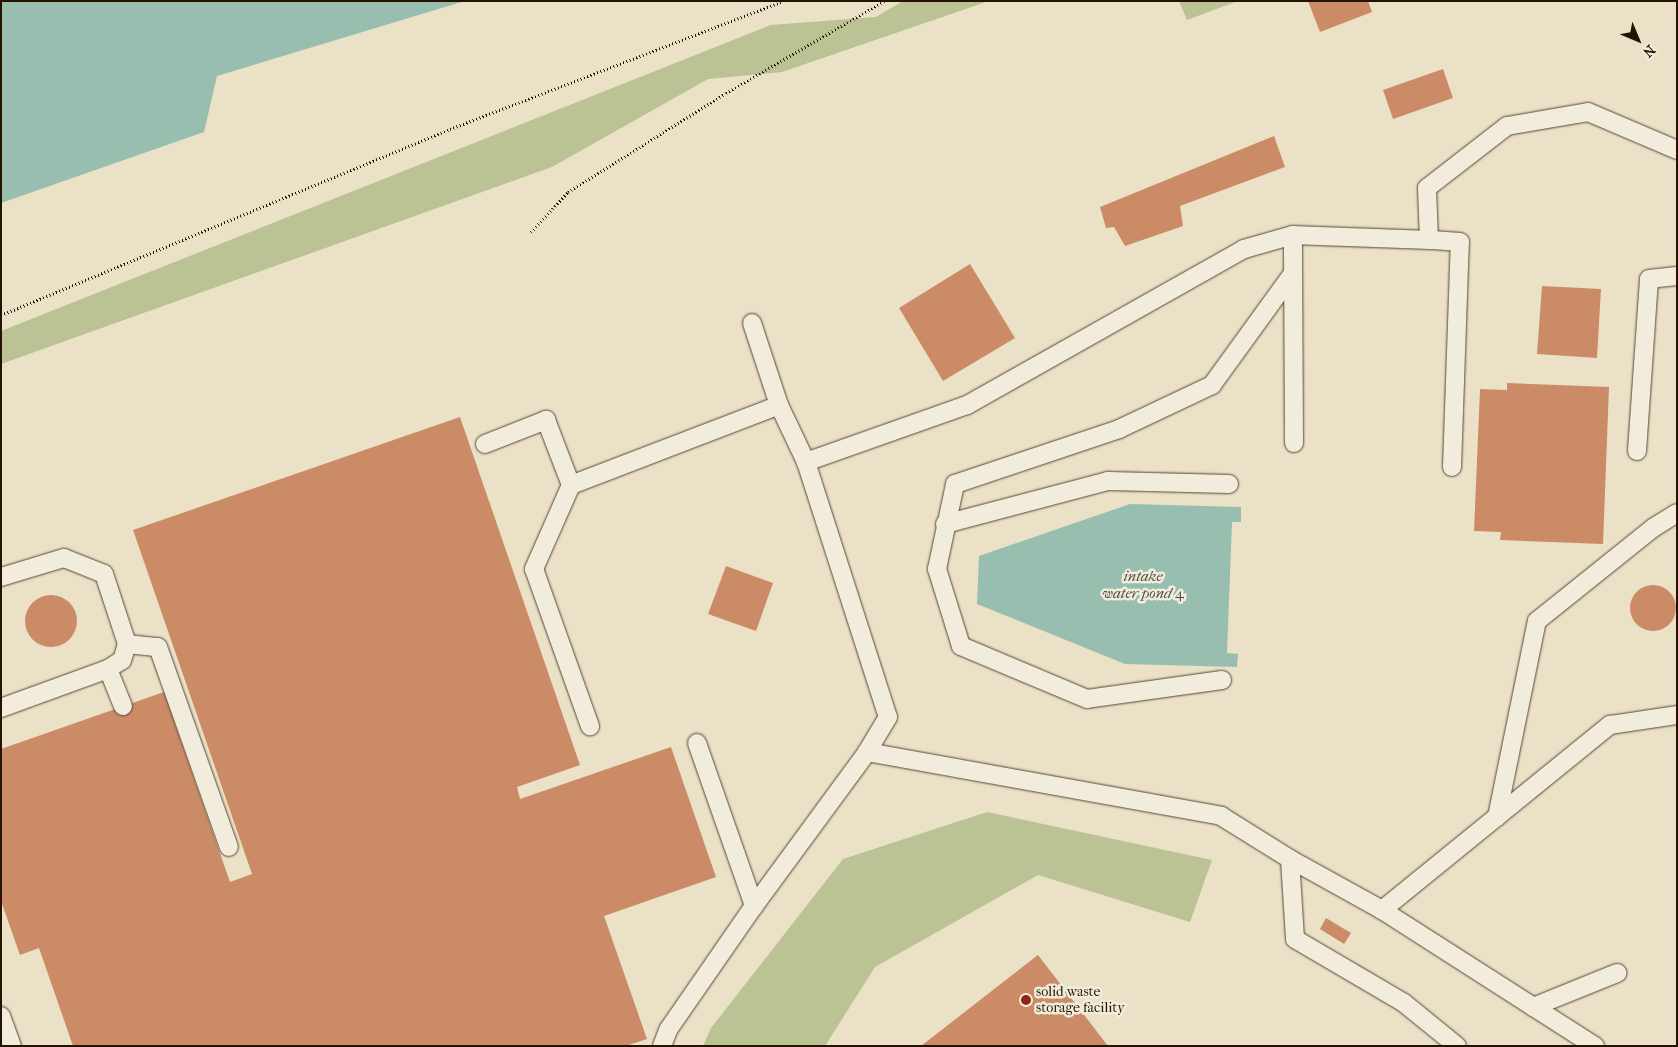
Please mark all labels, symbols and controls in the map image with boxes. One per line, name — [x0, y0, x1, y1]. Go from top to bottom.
north arrow — [1613, 15, 1663, 65]
text: N — [1639, 41, 1659, 61]
water label: intake water pond 4 — [1102, 567, 1184, 602]
place label: solid waste storage facility — [1036, 984, 1125, 1016]
marker: solid waste storage facility — [1020, 994, 1032, 1006]

